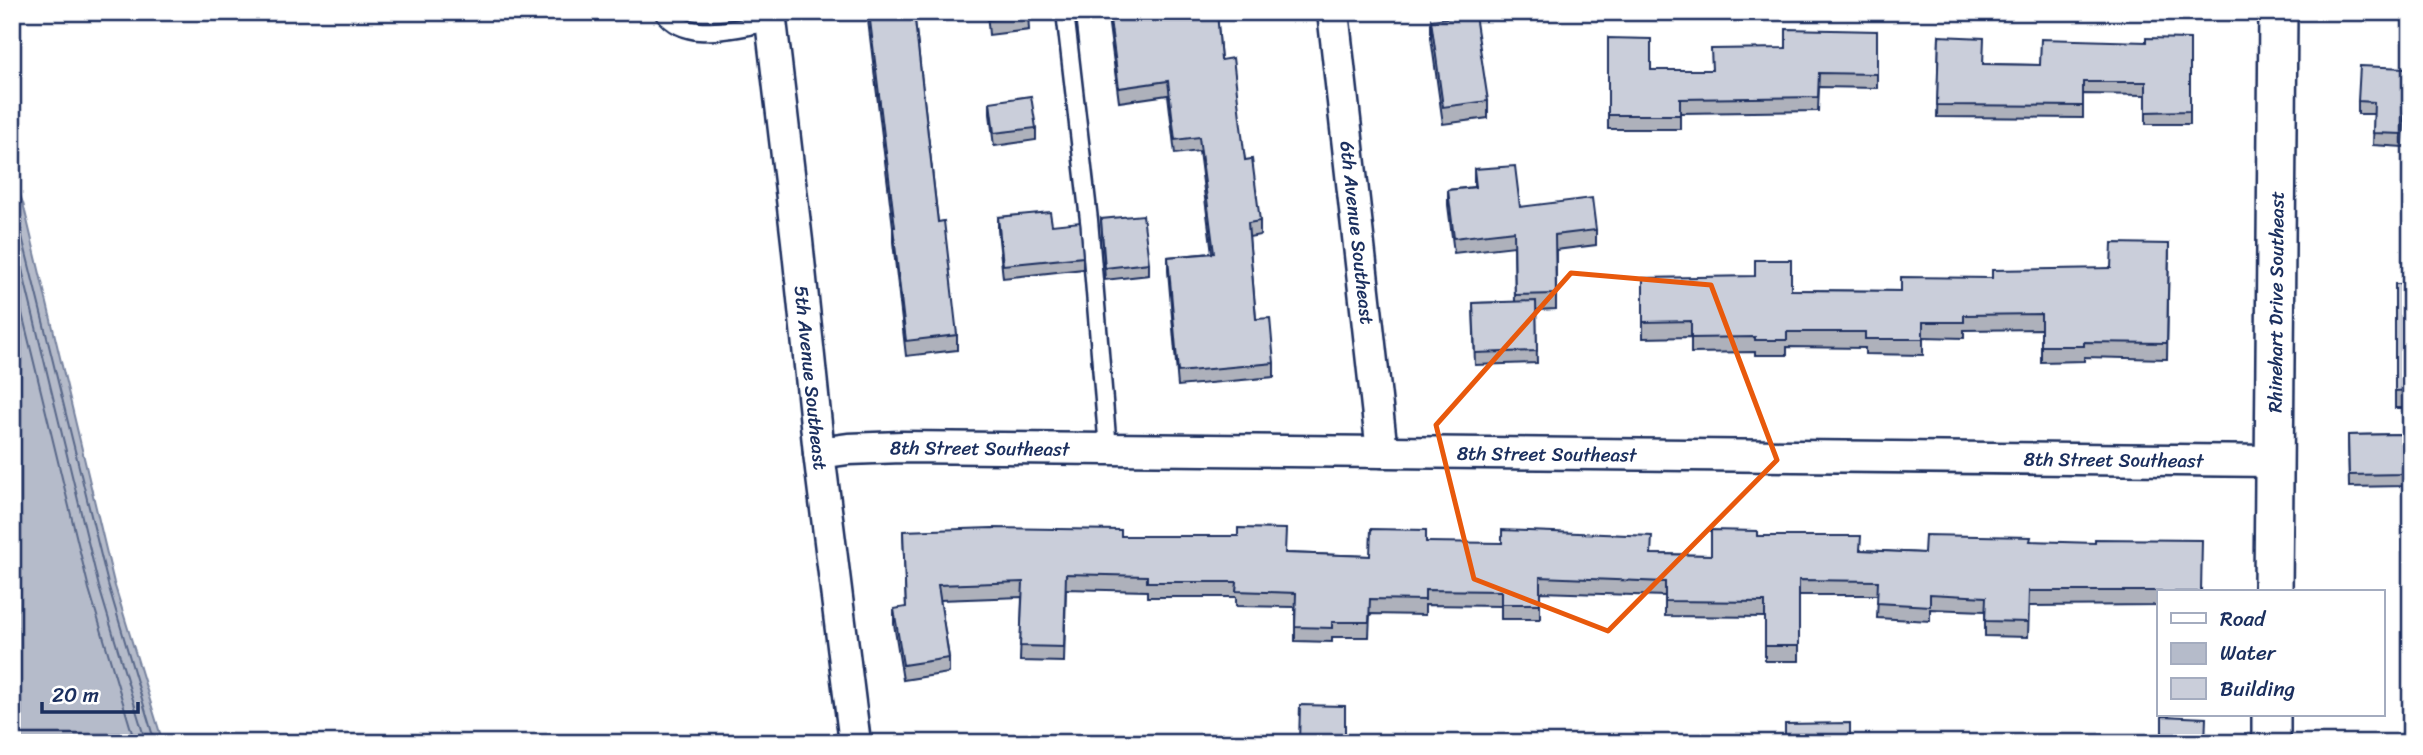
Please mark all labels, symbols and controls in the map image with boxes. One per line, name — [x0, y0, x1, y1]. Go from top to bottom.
street label: 6th Avenue Southeast — [1330, 139, 1384, 326]
street label: Rhinehart Drive Southeast — [2259, 191, 2293, 413]
street label: 5th Avenue Southeast — [785, 284, 837, 472]
street label: 8th Street Southeast — [889, 431, 1071, 466]
street label: 8th Street Southeast — [1457, 437, 1638, 472]
street label: 8th Street Southeast — [2024, 442, 2205, 477]
legend — [2157, 590, 2384, 716]
text: Road — [2220, 600, 2267, 638]
text: Water — [2220, 634, 2277, 672]
text: Building — [2220, 670, 2296, 708]
scale bar — [42, 671, 138, 715]
text: 20 m — [52, 676, 99, 714]

